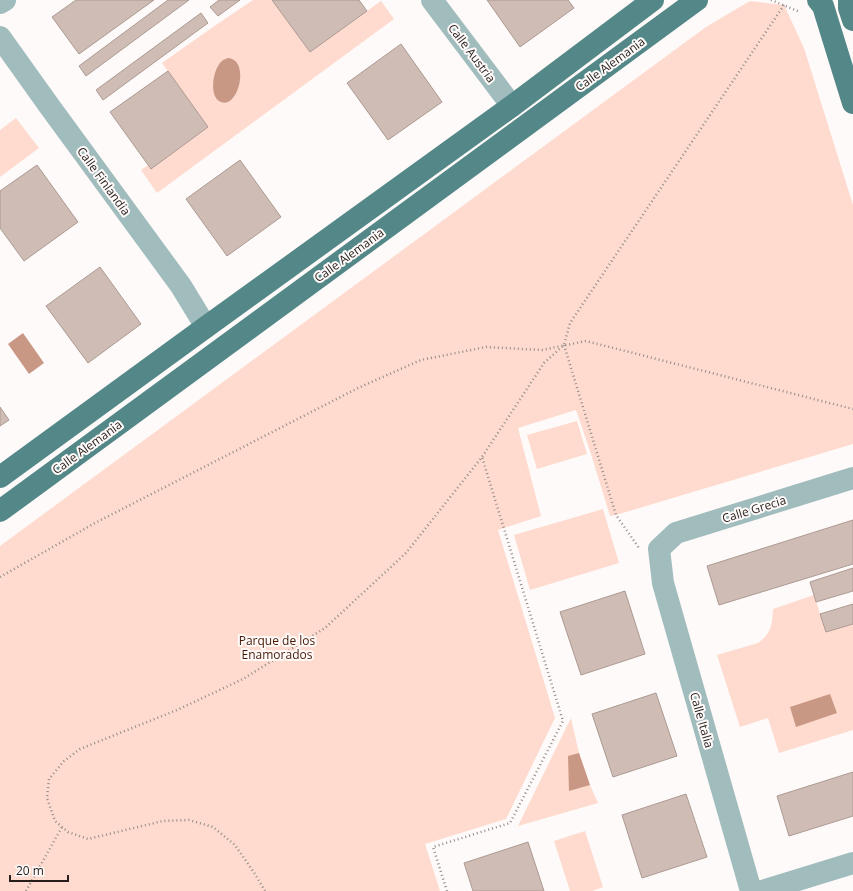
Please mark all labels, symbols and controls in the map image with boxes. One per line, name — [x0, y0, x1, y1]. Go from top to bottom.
street label: Calle Austria — [444, 20, 500, 86]
street label: Calle Alemania — [572, 33, 648, 95]
street label: Calle Finlandia — [73, 143, 135, 219]
street label: Calle Alemania — [311, 224, 387, 286]
street label: Calle Alemania — [49, 416, 125, 478]
street label: Calle Grecia — [720, 491, 788, 527]
park label: Parque de los Enamorados — [239, 632, 316, 663]
street label: Calle Italia — [686, 690, 718, 750]
scale bar — [10, 857, 68, 883]
text: 20 m — [16, 862, 44, 879]

